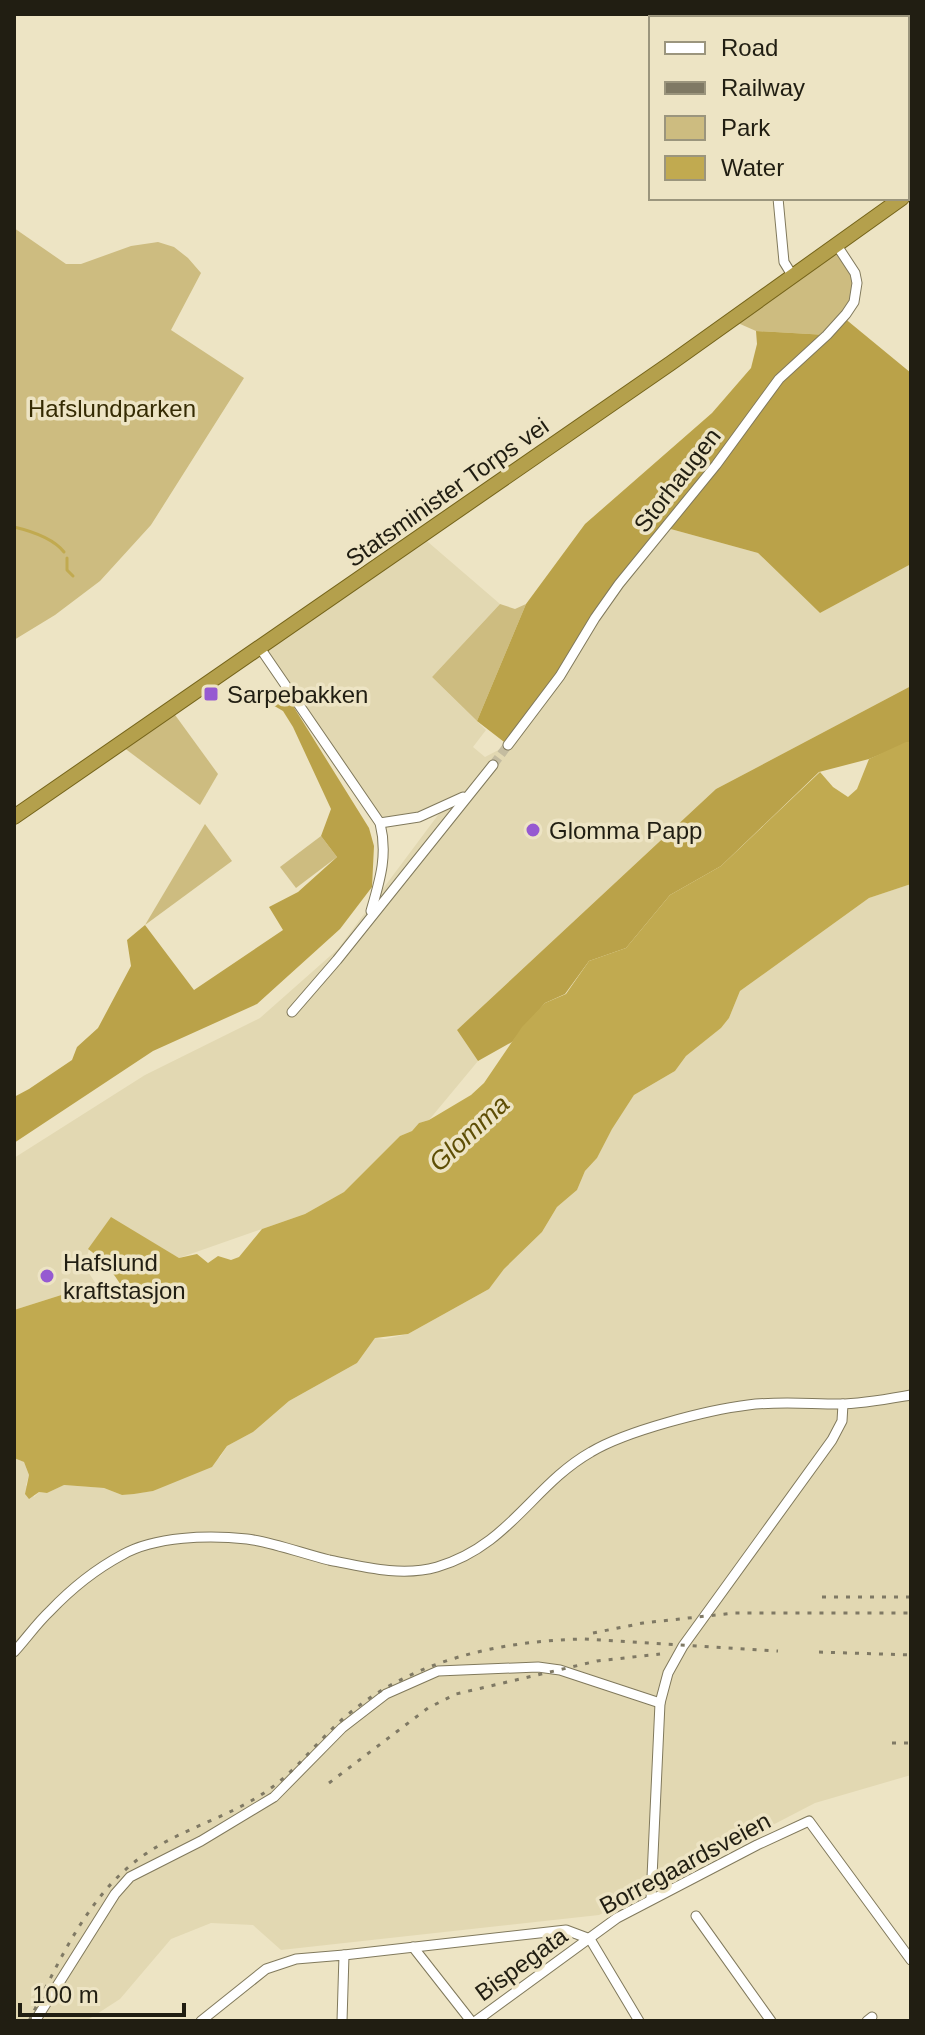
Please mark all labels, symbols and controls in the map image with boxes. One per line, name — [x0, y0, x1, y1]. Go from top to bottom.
legend — [649, 16, 909, 200]
text: Road — [721, 34, 778, 61]
text: Railway — [721, 74, 805, 101]
text: Park — [721, 114, 771, 141]
text: Water — [721, 154, 784, 181]
park label: Hafslundparken — [28, 395, 196, 422]
street label: Statsminister Torps vei — [341, 412, 553, 572]
street label: Storhaugen — [628, 423, 726, 537]
place label: Sarpebakken — [227, 681, 368, 708]
marker: Sarpebakken — [202, 685, 220, 703]
place label: Glomma Papp — [549, 817, 702, 844]
marker: Glomma Papp — [524, 821, 542, 839]
water label: Glomma — [423, 1089, 515, 1177]
place label: Hafslund kraftstasjon — [63, 1249, 186, 1304]
marker: Hafslund kraftstasjon — [38, 1267, 56, 1285]
street label: Borregaardsveien — [595, 1807, 775, 1919]
street label: Bispegata — [470, 1921, 573, 2006]
scale bar — [20, 1967, 184, 2017]
text: 100 m — [32, 1981, 99, 2008]

